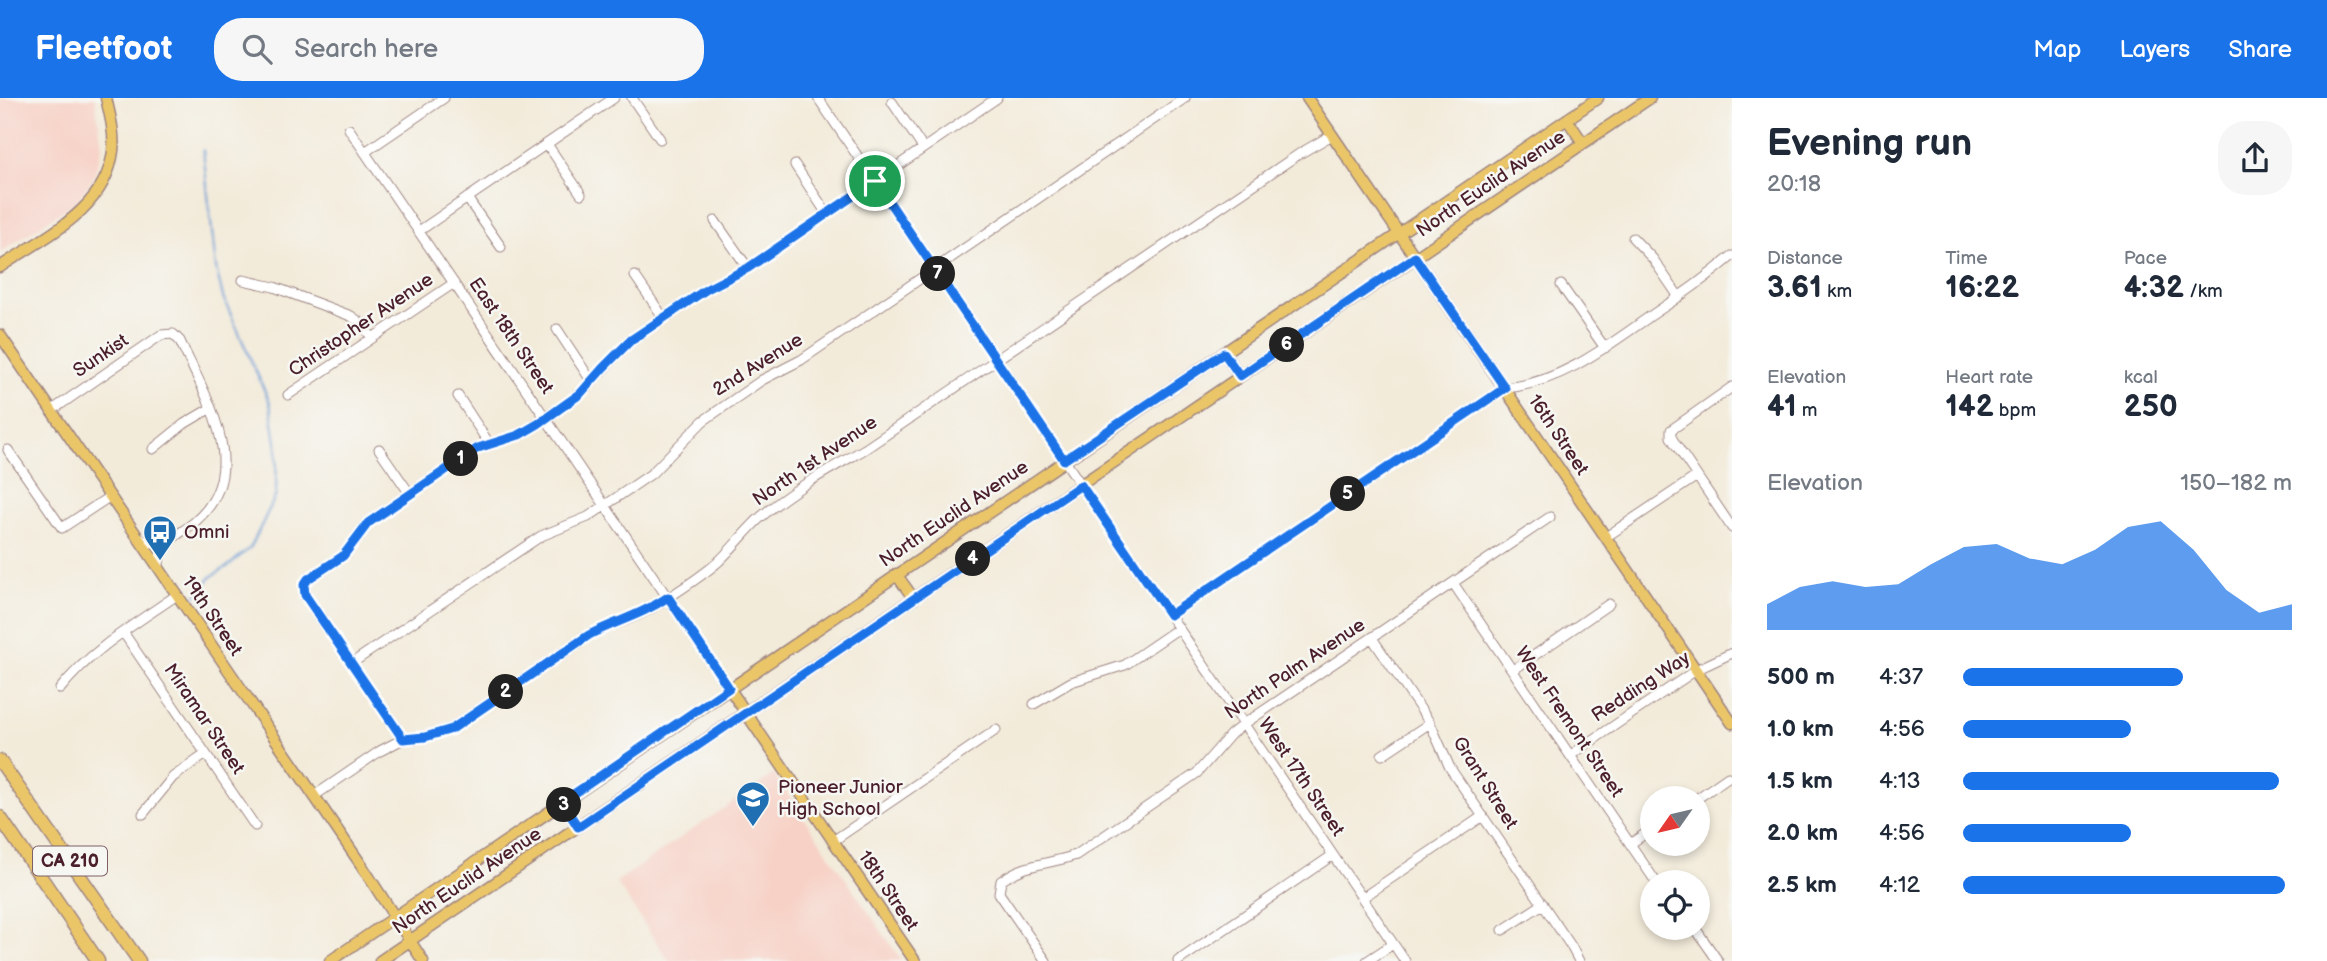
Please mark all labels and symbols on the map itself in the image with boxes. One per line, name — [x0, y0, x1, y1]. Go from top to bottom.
street label: North Euclid Avenue — [1412, 126, 1570, 242]
pin — [845, 151, 905, 211]
pin: 7 — [920, 256, 956, 292]
street label: Christopher Avenue — [284, 268, 438, 382]
street label: East 18th Street — [464, 273, 558, 399]
street label: 2nd Avenue — [709, 328, 807, 402]
pin: 6 — [1270, 328, 1304, 362]
street label: Sunkist — [69, 329, 133, 383]
street label: 16th Street — [1523, 390, 1593, 480]
street label: North 1st Avenue — [748, 411, 882, 511]
pin: 1 — [444, 442, 478, 476]
street label: North Euclid Avenue — [875, 456, 1033, 572]
pin: 5 — [1330, 476, 1366, 512]
bus stop icon: Omni — [141, 513, 179, 562]
place label: Omni — [184, 521, 229, 544]
pin: 4 — [956, 542, 990, 576]
street label: 19th Street — [177, 572, 247, 661]
street label: North Palm Avenue — [1220, 613, 1370, 725]
street label: West Fremont Street — [1510, 642, 1628, 802]
street label: Redding Way — [1588, 646, 1695, 727]
street label: Miramar Street — [159, 659, 250, 779]
pin: 2 — [489, 674, 524, 710]
street label: West 17th Street — [1253, 713, 1349, 841]
street label: Grant Street — [1447, 732, 1523, 834]
place label: Pioneer Junior High School — [778, 776, 904, 821]
school or university icon: Pioneer Junior High School — [734, 779, 772, 828]
north arrow — [1640, 786, 1710, 856]
pin: 3 — [546, 788, 582, 822]
street label: North Euclid Avenue — [388, 823, 546, 939]
road number: CA 210 — [33, 846, 107, 876]
street label: 18th Street — [853, 847, 923, 936]

